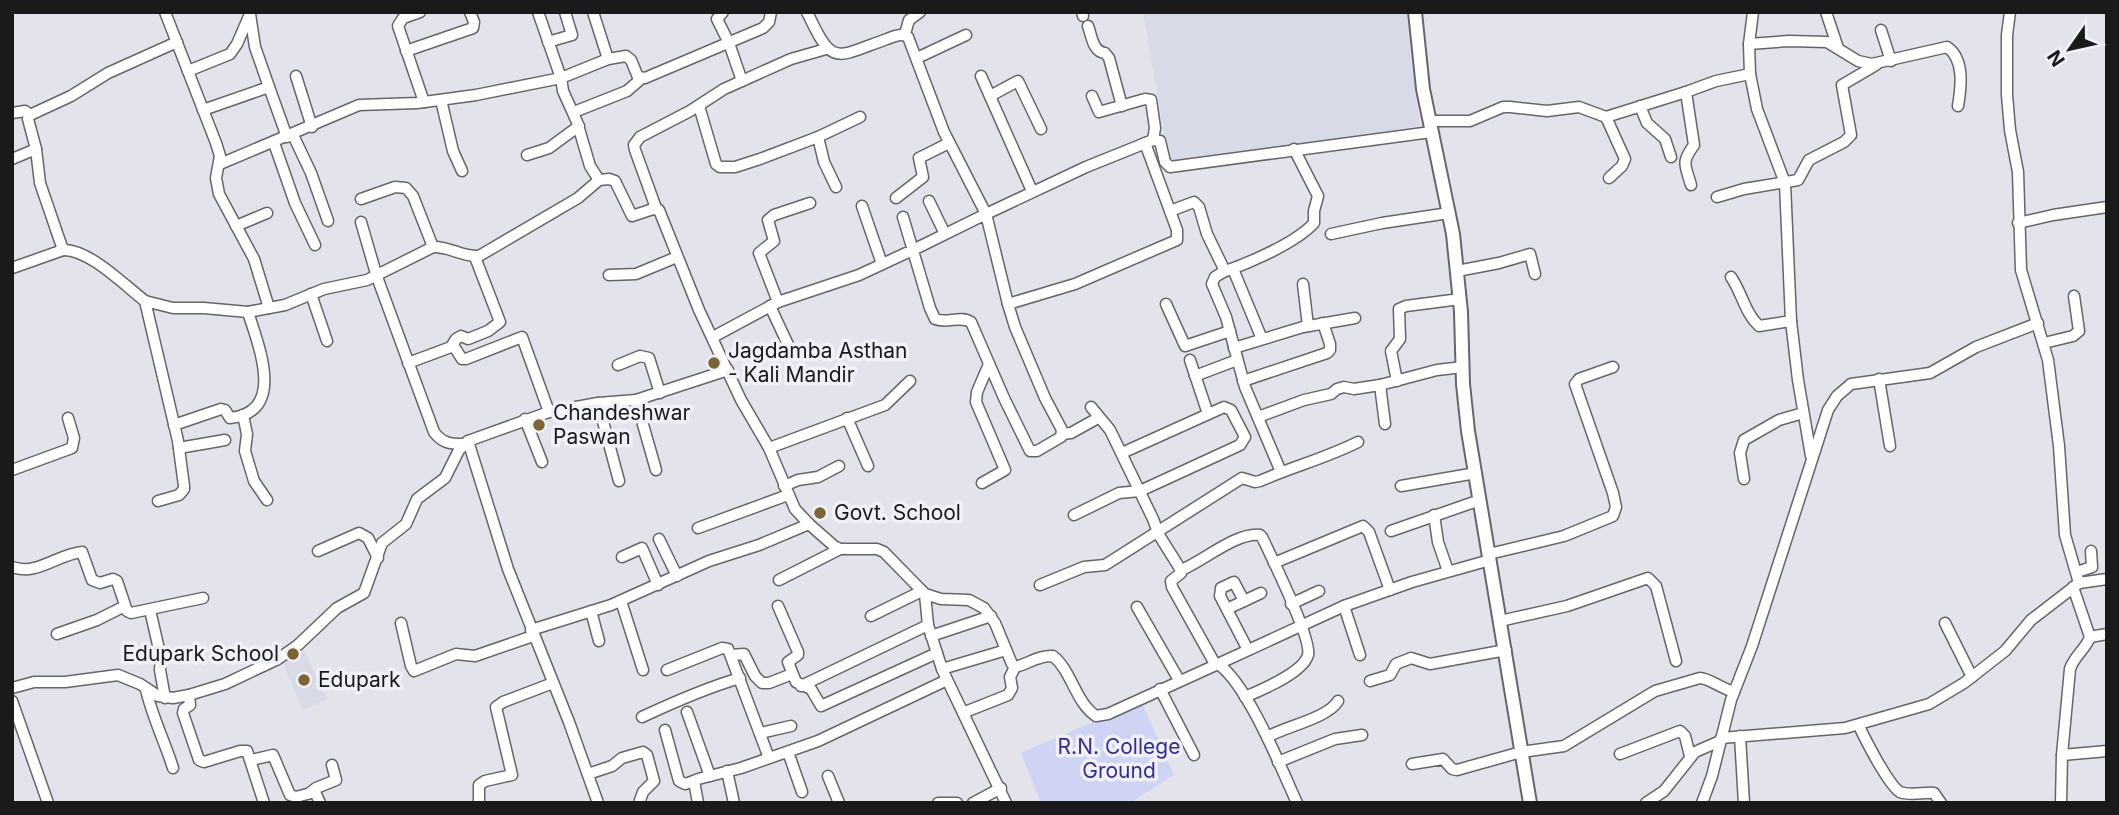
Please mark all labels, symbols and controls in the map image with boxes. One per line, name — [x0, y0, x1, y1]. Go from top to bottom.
north arrow — [2035, 14, 2105, 84]
text: N — [2043, 46, 2070, 71]
place label: Jagdamba Asthan - Kali Mandir — [728, 338, 908, 387]
marker: Jagdamba Asthan - Kali Mandir — [706, 355, 722, 371]
place label: Chandeshwar Paswan — [553, 400, 691, 449]
marker: Chandeshwar Paswan — [531, 417, 547, 433]
place label: Govt. School — [834, 500, 961, 525]
marker: Govt. School — [812, 505, 828, 521]
place label: Edupark School — [122, 641, 279, 666]
marker: Edupark School — [285, 646, 301, 662]
place label: Edupark — [318, 667, 401, 692]
marker: Edupark — [296, 672, 312, 688]
park label: R.N. College Ground — [1058, 734, 1180, 783]

